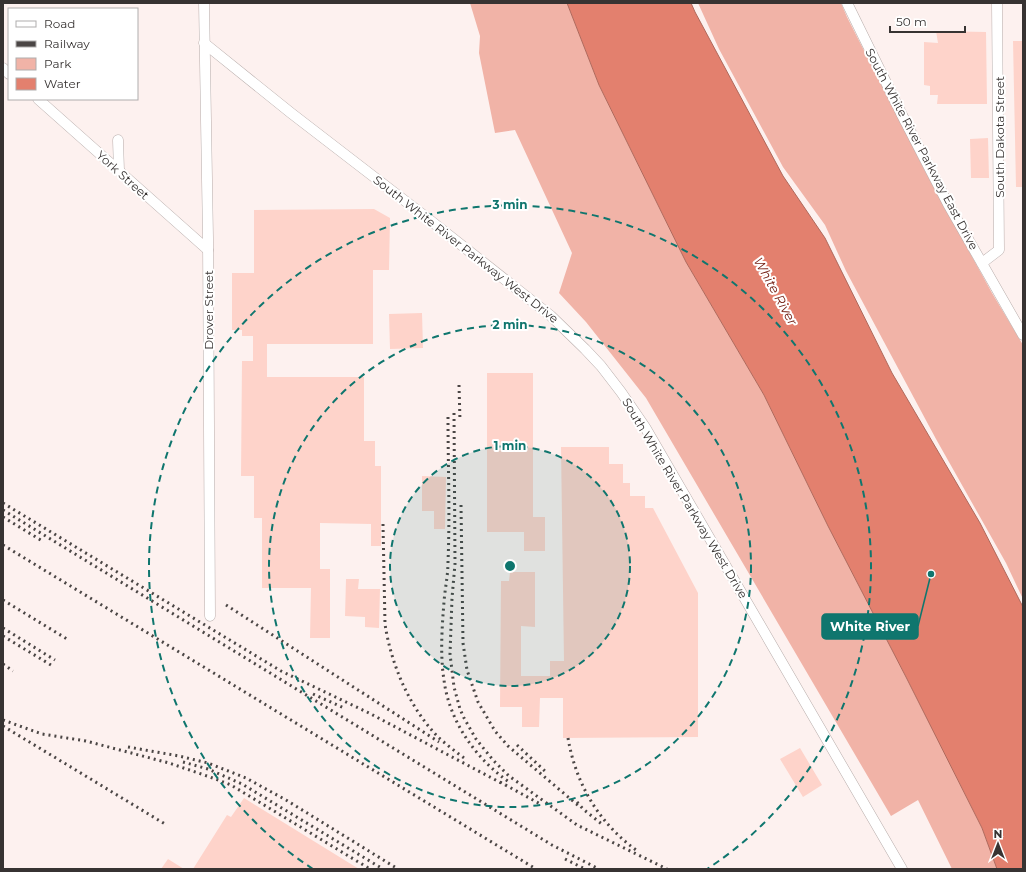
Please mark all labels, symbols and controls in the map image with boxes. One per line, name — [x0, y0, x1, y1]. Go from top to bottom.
legend — [8, 8, 138, 100]
scale bar — [890, 8, 965, 34]
text: 50 m — [896, 14, 927, 29]
text: Road — [44, 16, 75, 31]
text: Railway — [44, 36, 90, 51]
street label: South White River Parkway East Drive — [862, 46, 982, 252]
text: Park — [44, 56, 72, 71]
text: Water — [44, 76, 81, 91]
street label: South Dakota Street — [992, 76, 1007, 198]
street label: York Street — [94, 147, 153, 203]
street label: South White River Parkway West Drive — [370, 172, 562, 326]
text: 3 min — [492, 197, 528, 212]
water label: White River — [751, 254, 802, 329]
street label: Drover Street — [201, 270, 216, 350]
text: 2 min — [493, 317, 527, 332]
street label: South White River Parkway West Drive — [619, 395, 751, 601]
text: 1 min — [494, 438, 526, 453]
centre of rings — [503, 559, 517, 573]
callout: White River — [822, 614, 918, 639]
text: White River — [830, 618, 910, 634]
north arrow — [978, 824, 1018, 864]
text: N — [994, 827, 1002, 841]

